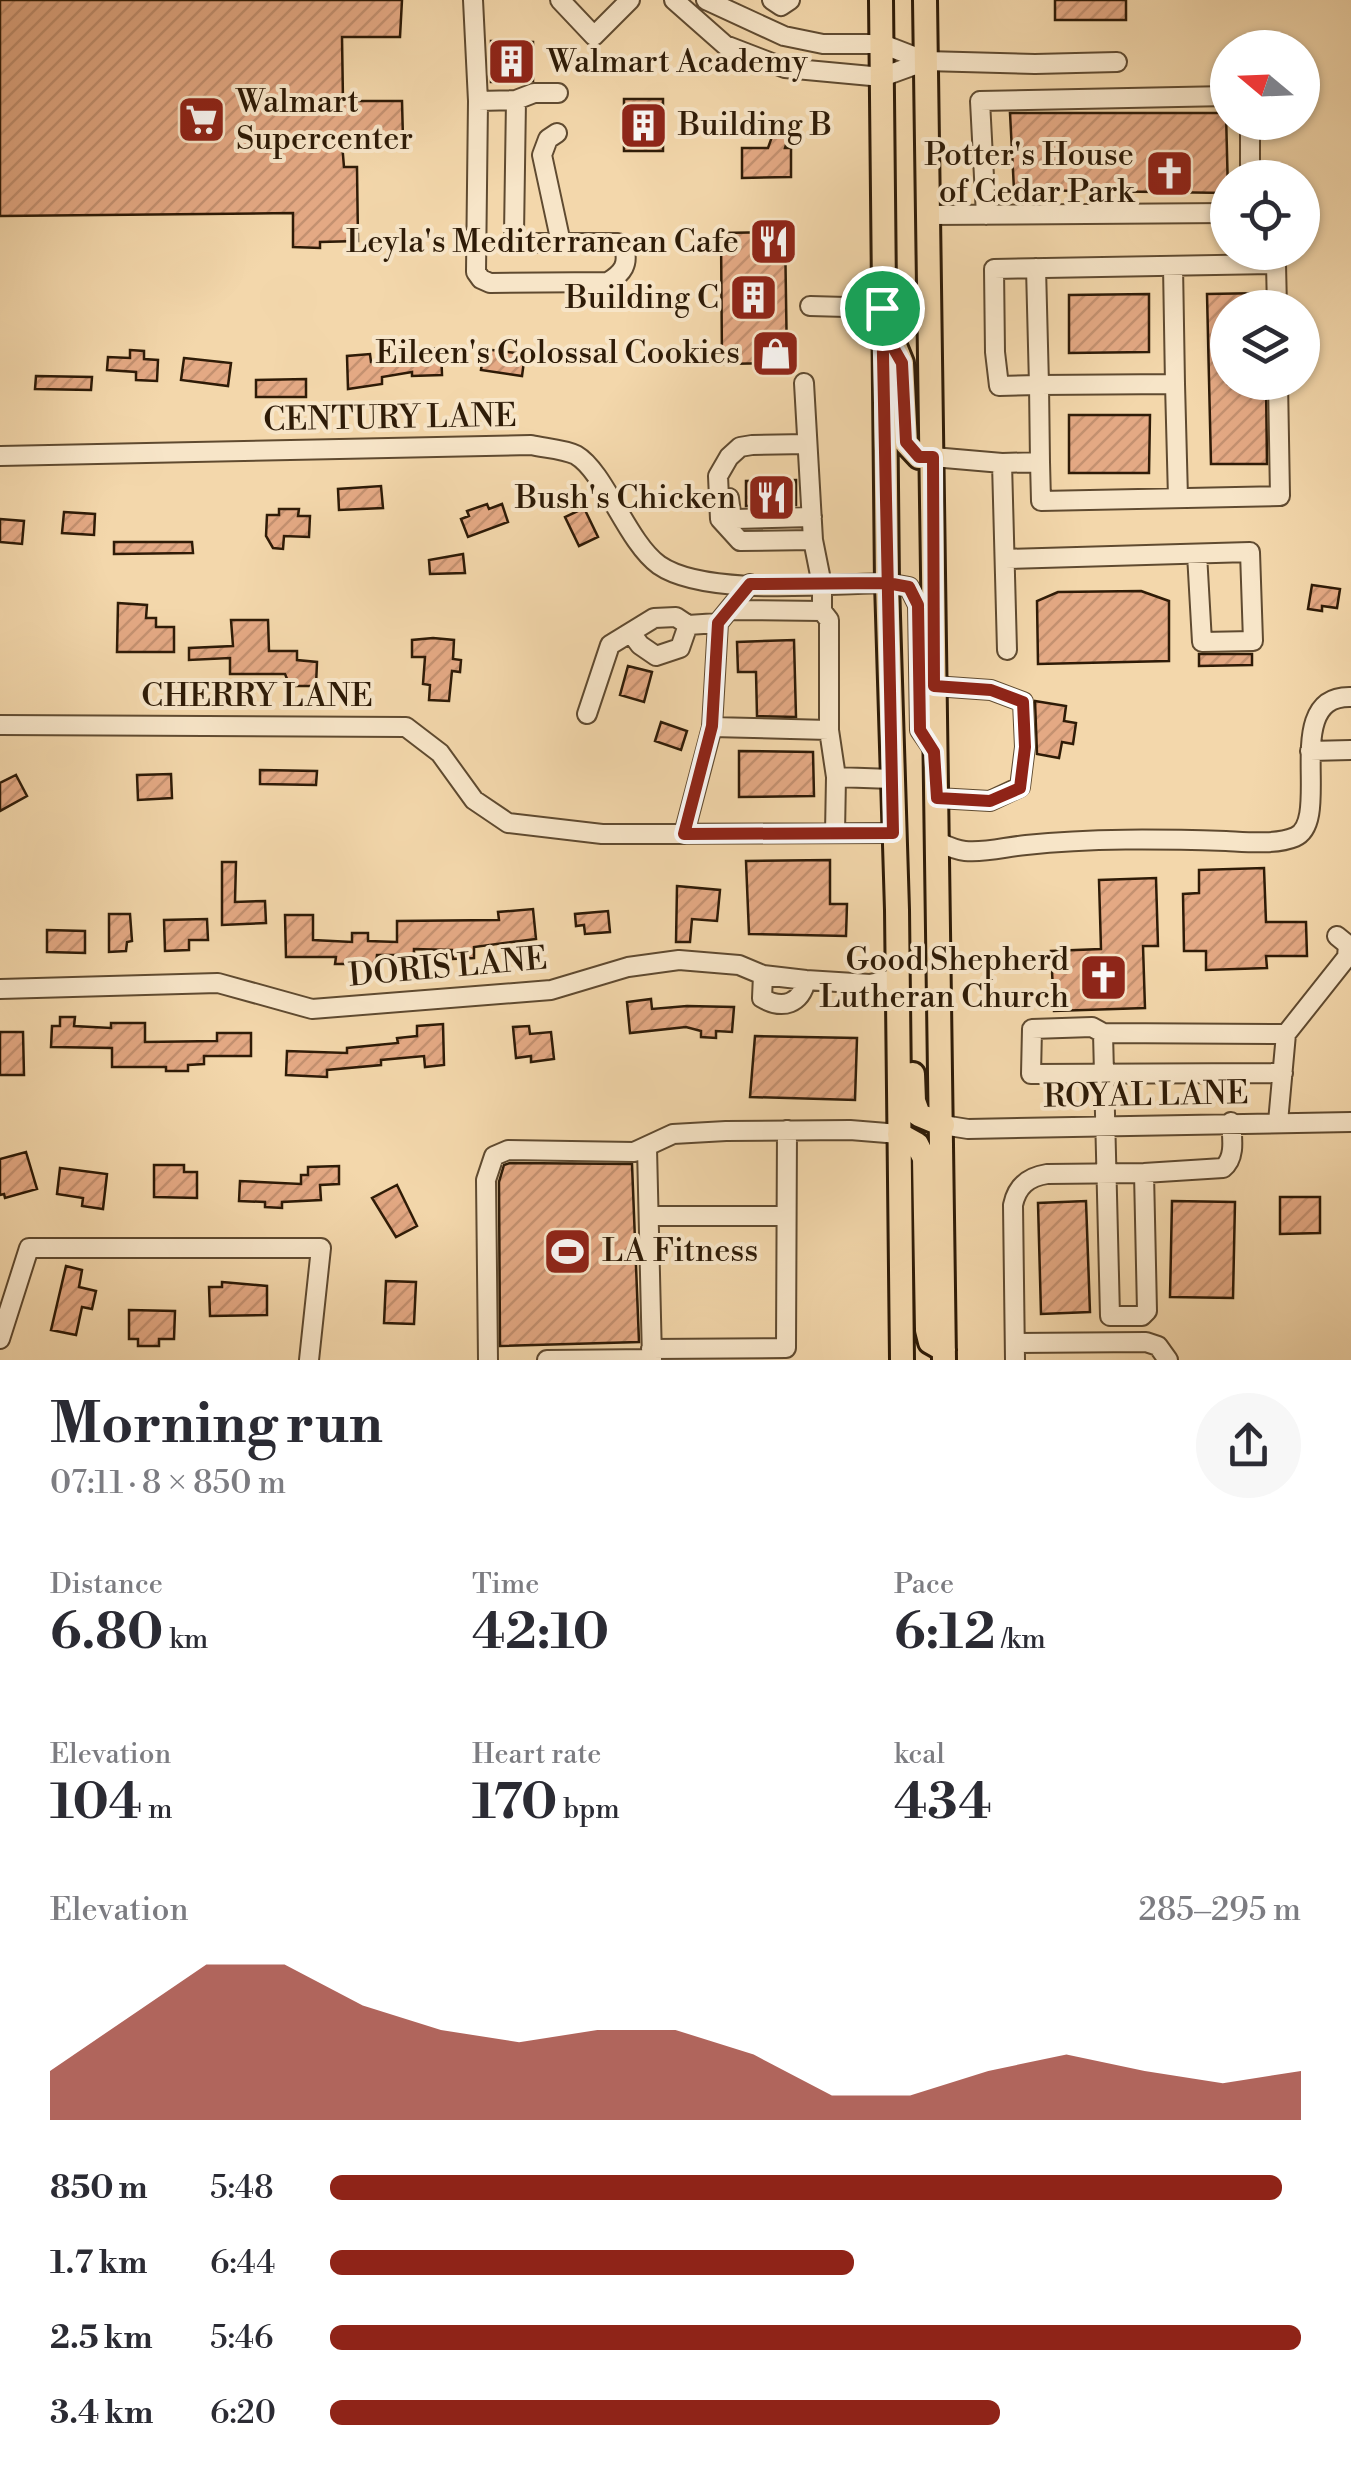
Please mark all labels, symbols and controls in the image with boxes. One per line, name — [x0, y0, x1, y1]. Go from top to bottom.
north arrow — [1210, 30, 1320, 140]
map controls — [1210, 30, 1320, 400]
building icon: Walmart Academy — [486, 36, 538, 88]
place label: Walmart Academy — [546, 42, 808, 82]
place label: Walmart Supercenter — [235, 82, 413, 159]
supermarket icon: Walmart Supercenter — [175, 94, 227, 146]
building icon: Building B — [617, 99, 669, 151]
place label: Building B — [677, 105, 832, 145]
place label: Potter's House of Cedar Park — [924, 135, 1136, 212]
church icon: Potter's House of Cedar Park — [1143, 147, 1195, 199]
button: locate — [1210, 160, 1320, 270]
restaurant icon: Leyla's Mediterranean Cafe — [748, 216, 800, 268]
place label: Leyla's Mediterranean Cafe — [346, 222, 739, 262]
pin — [840, 266, 925, 351]
building icon: Building C — [728, 272, 780, 324]
place label: Building C — [564, 278, 719, 318]
icon: arrive — [855, 281, 910, 336]
button: layers — [1210, 290, 1320, 400]
shop icon: Eileen's Colossal Cookies — [749, 327, 801, 379]
place label: Eileen's Colossal Cookies — [376, 333, 740, 373]
street label: CENTURY LANE — [263, 396, 517, 440]
restaurant icon: Bush's Chicken — [745, 472, 797, 524]
place label: Bush's Chicken — [514, 478, 736, 518]
street label: CHERRY LANE — [141, 676, 373, 716]
street label: DORIS LANE — [347, 938, 549, 996]
place label: Good Shepherd Lutheran Church — [819, 940, 1069, 1017]
church icon: Good Shepherd Lutheran Church — [1078, 952, 1130, 1004]
street label: ROYAL LANE — [1043, 1073, 1249, 1117]
sports icon: LA Fitness — [541, 1225, 593, 1277]
place label: LA Fitness — [602, 1231, 758, 1271]
text: Morning run — [50, 1391, 383, 1460]
button: share — [1196, 1393, 1301, 1498]
text: 07:11 · 8 × 850 m — [50, 1463, 286, 1503]
text: Distance — [50, 1567, 163, 1602]
text: Time — [472, 1567, 539, 1602]
text: Pace — [894, 1567, 954, 1602]
text: 6.80 — [50, 1602, 163, 1664]
text: 42:10 — [472, 1602, 609, 1664]
text: 6:12 — [894, 1602, 995, 1664]
text: km — [163, 1622, 208, 1657]
text: /km — [995, 1622, 1046, 1657]
text: Elevation — [50, 1737, 171, 1772]
text: Heart rate — [472, 1737, 601, 1772]
text: kcal — [894, 1737, 945, 1772]
text: 104 — [50, 1772, 142, 1834]
text: 170 — [472, 1772, 557, 1834]
text: 434 — [894, 1772, 992, 1834]
text: m — [142, 1792, 173, 1827]
text: bpm — [557, 1792, 620, 1827]
text: Elevation — [50, 1890, 189, 1930]
text: 285–295 m — [1138, 1890, 1301, 1930]
text: 850 m — [50, 2168, 148, 2208]
text: 5:48 — [210, 2168, 274, 2208]
text: 1.7 km — [50, 2243, 147, 2283]
text: 6:44 — [210, 2243, 275, 2283]
text: 2.5 km — [50, 2318, 153, 2358]
text: 5:46 — [210, 2318, 273, 2358]
text: 3.4 km — [50, 2393, 154, 2433]
text: 6:20 — [210, 2393, 276, 2433]

